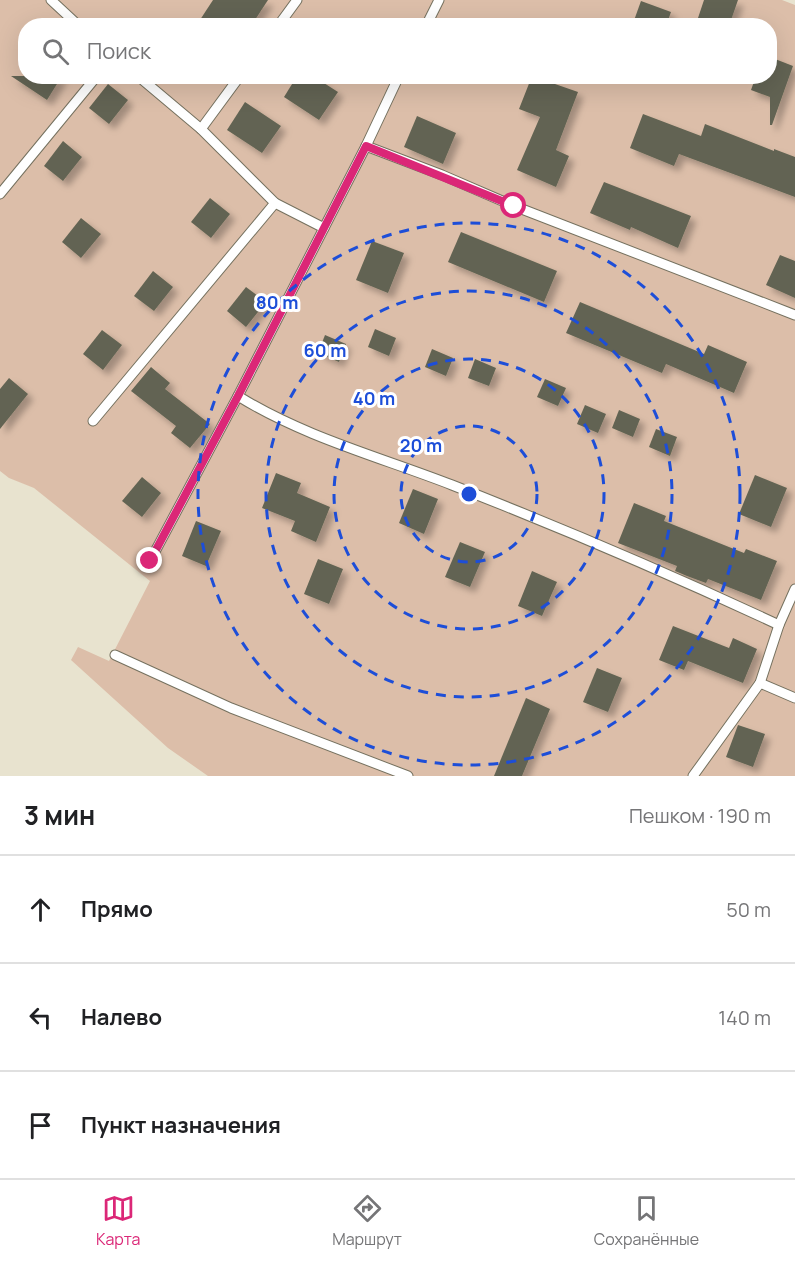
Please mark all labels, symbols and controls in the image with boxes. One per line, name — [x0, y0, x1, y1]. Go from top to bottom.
search box — [18, 18, 777, 84]
icon: search — [39, 35, 72, 68]
text: Поиск — [87, 36, 151, 66]
route start — [500, 192, 526, 218]
text: 80 m — [256, 290, 298, 314]
text: 60 m — [304, 338, 346, 362]
text: 40 m — [353, 386, 395, 410]
text: 20 m — [400, 433, 442, 457]
centre of rings — [459, 484, 479, 504]
route end — [136, 547, 162, 573]
text: 3 мин — [24, 797, 95, 833]
text: Пешком · 190 m — [629, 802, 771, 829]
icon: ahead — [24, 893, 57, 926]
text: Прямо — [81, 894, 153, 924]
text: 50 m — [726, 896, 771, 923]
icon: left — [24, 1001, 57, 1034]
text: Налево — [81, 1002, 162, 1032]
text: 140 m — [718, 1004, 771, 1031]
icon: arrive — [24, 1109, 57, 1142]
text: Пункт назначения — [81, 1110, 281, 1140]
tab: Карта — [96, 1192, 140, 1250]
tab: Маршрут — [332, 1192, 402, 1250]
tab: Сохранённые — [594, 1192, 699, 1250]

